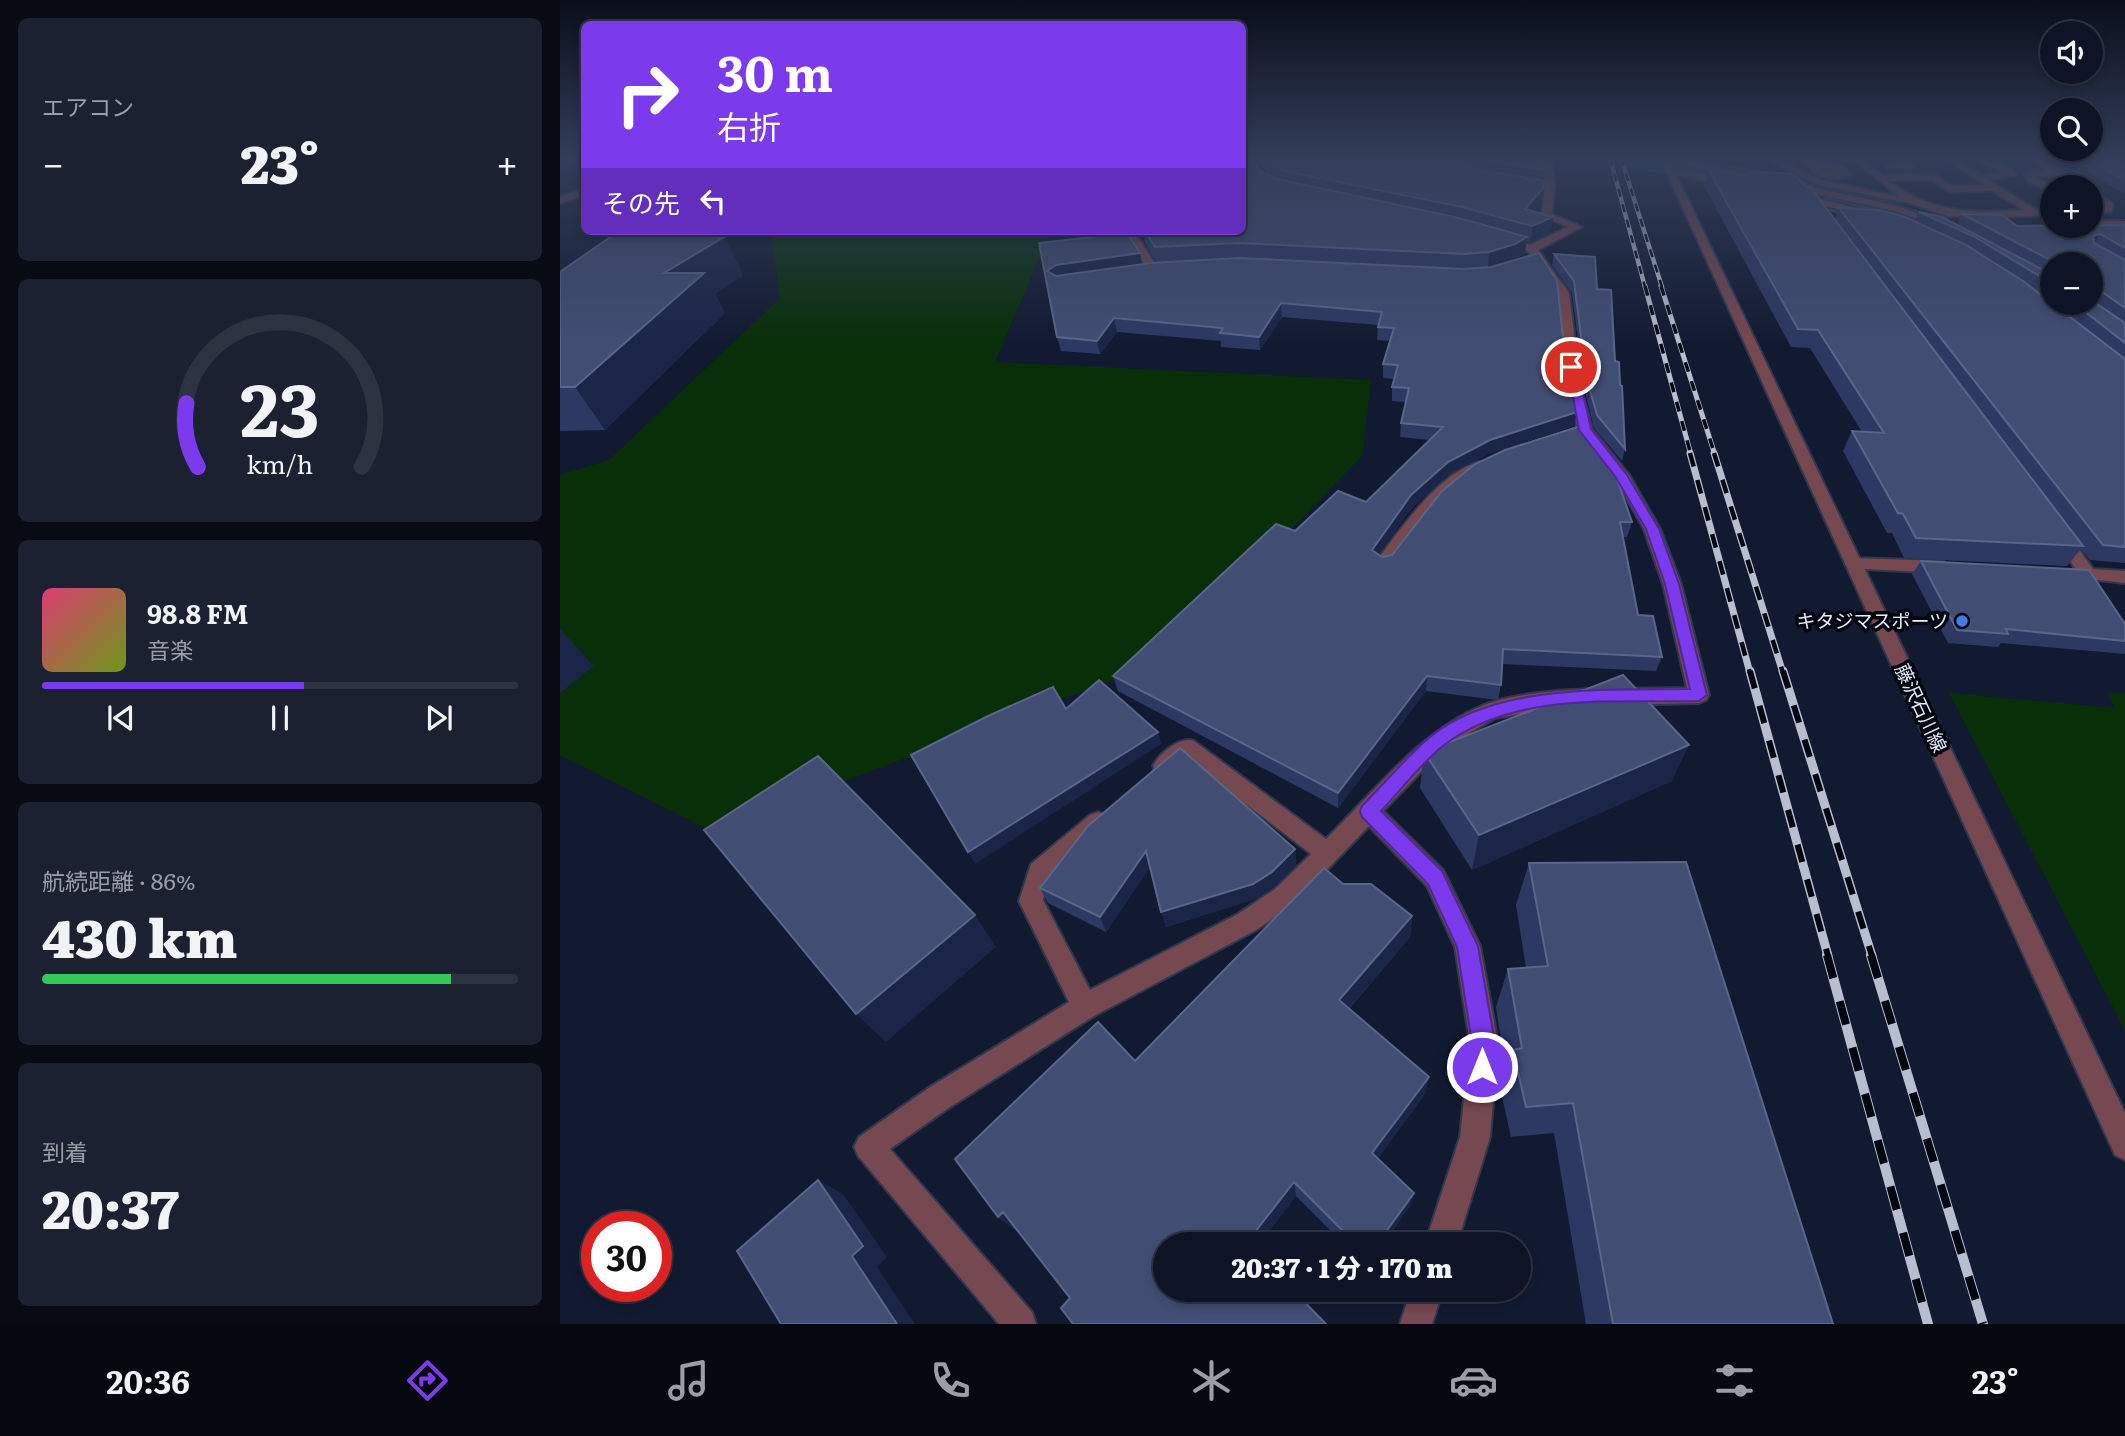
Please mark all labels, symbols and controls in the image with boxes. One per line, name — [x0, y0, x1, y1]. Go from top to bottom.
map controls — [2040, 21, 2103, 315]
button: sound — [2040, 21, 2103, 84]
text: 30 m — [717, 34, 833, 107]
icon: right — [602, 49, 693, 140]
text: エアコン — [42, 89, 134, 123]
button: search — [2040, 98, 2103, 161]
text: 右折 — [717, 101, 781, 149]
text: 23° — [241, 123, 320, 200]
text: − — [42, 133, 64, 190]
text: + — [496, 133, 518, 190]
button: + — [2040, 175, 2103, 238]
text: その先 — [602, 182, 680, 221]
icon: left — [694, 182, 732, 220]
button: − — [2040, 252, 2103, 315]
pin — [1541, 337, 1601, 397]
icon: arrive — [1552, 348, 1590, 386]
text: 23 — [240, 351, 320, 459]
text: km/h — [247, 445, 313, 482]
text: 98.8 FM — [147, 593, 248, 632]
place label: キタジマスポーツ — [1796, 606, 1948, 634]
marker: キタジマスポーツ — [1954, 613, 1970, 629]
text: 音楽 — [147, 632, 193, 666]
street label: 藤沢石川線 — [1889, 659, 1955, 757]
icon: previous — [102, 699, 140, 737]
icon: pause — [261, 699, 299, 737]
icon: next — [420, 699, 458, 737]
text: 航続距離 · 86% — [42, 863, 195, 897]
text: 430 km — [42, 897, 237, 974]
position arrow — [1445, 1030, 1519, 1104]
text: 到着 — [42, 1134, 88, 1168]
text: 20:37 — [42, 1168, 179, 1245]
speed limit sign: 30 — [581, 1211, 672, 1302]
text: 20:37 · 1 分 · 170 m — [1231, 1247, 1453, 1286]
text: 20:36 — [106, 1356, 190, 1404]
icon: directions — [403, 1356, 452, 1405]
icon: music — [664, 1356, 713, 1405]
icon: phone — [926, 1356, 975, 1405]
icon: climate — [1187, 1356, 1236, 1405]
icon: car — [1449, 1356, 1498, 1405]
icon: filters — [1710, 1356, 1759, 1405]
text: 23° — [1972, 1356, 2019, 1404]

